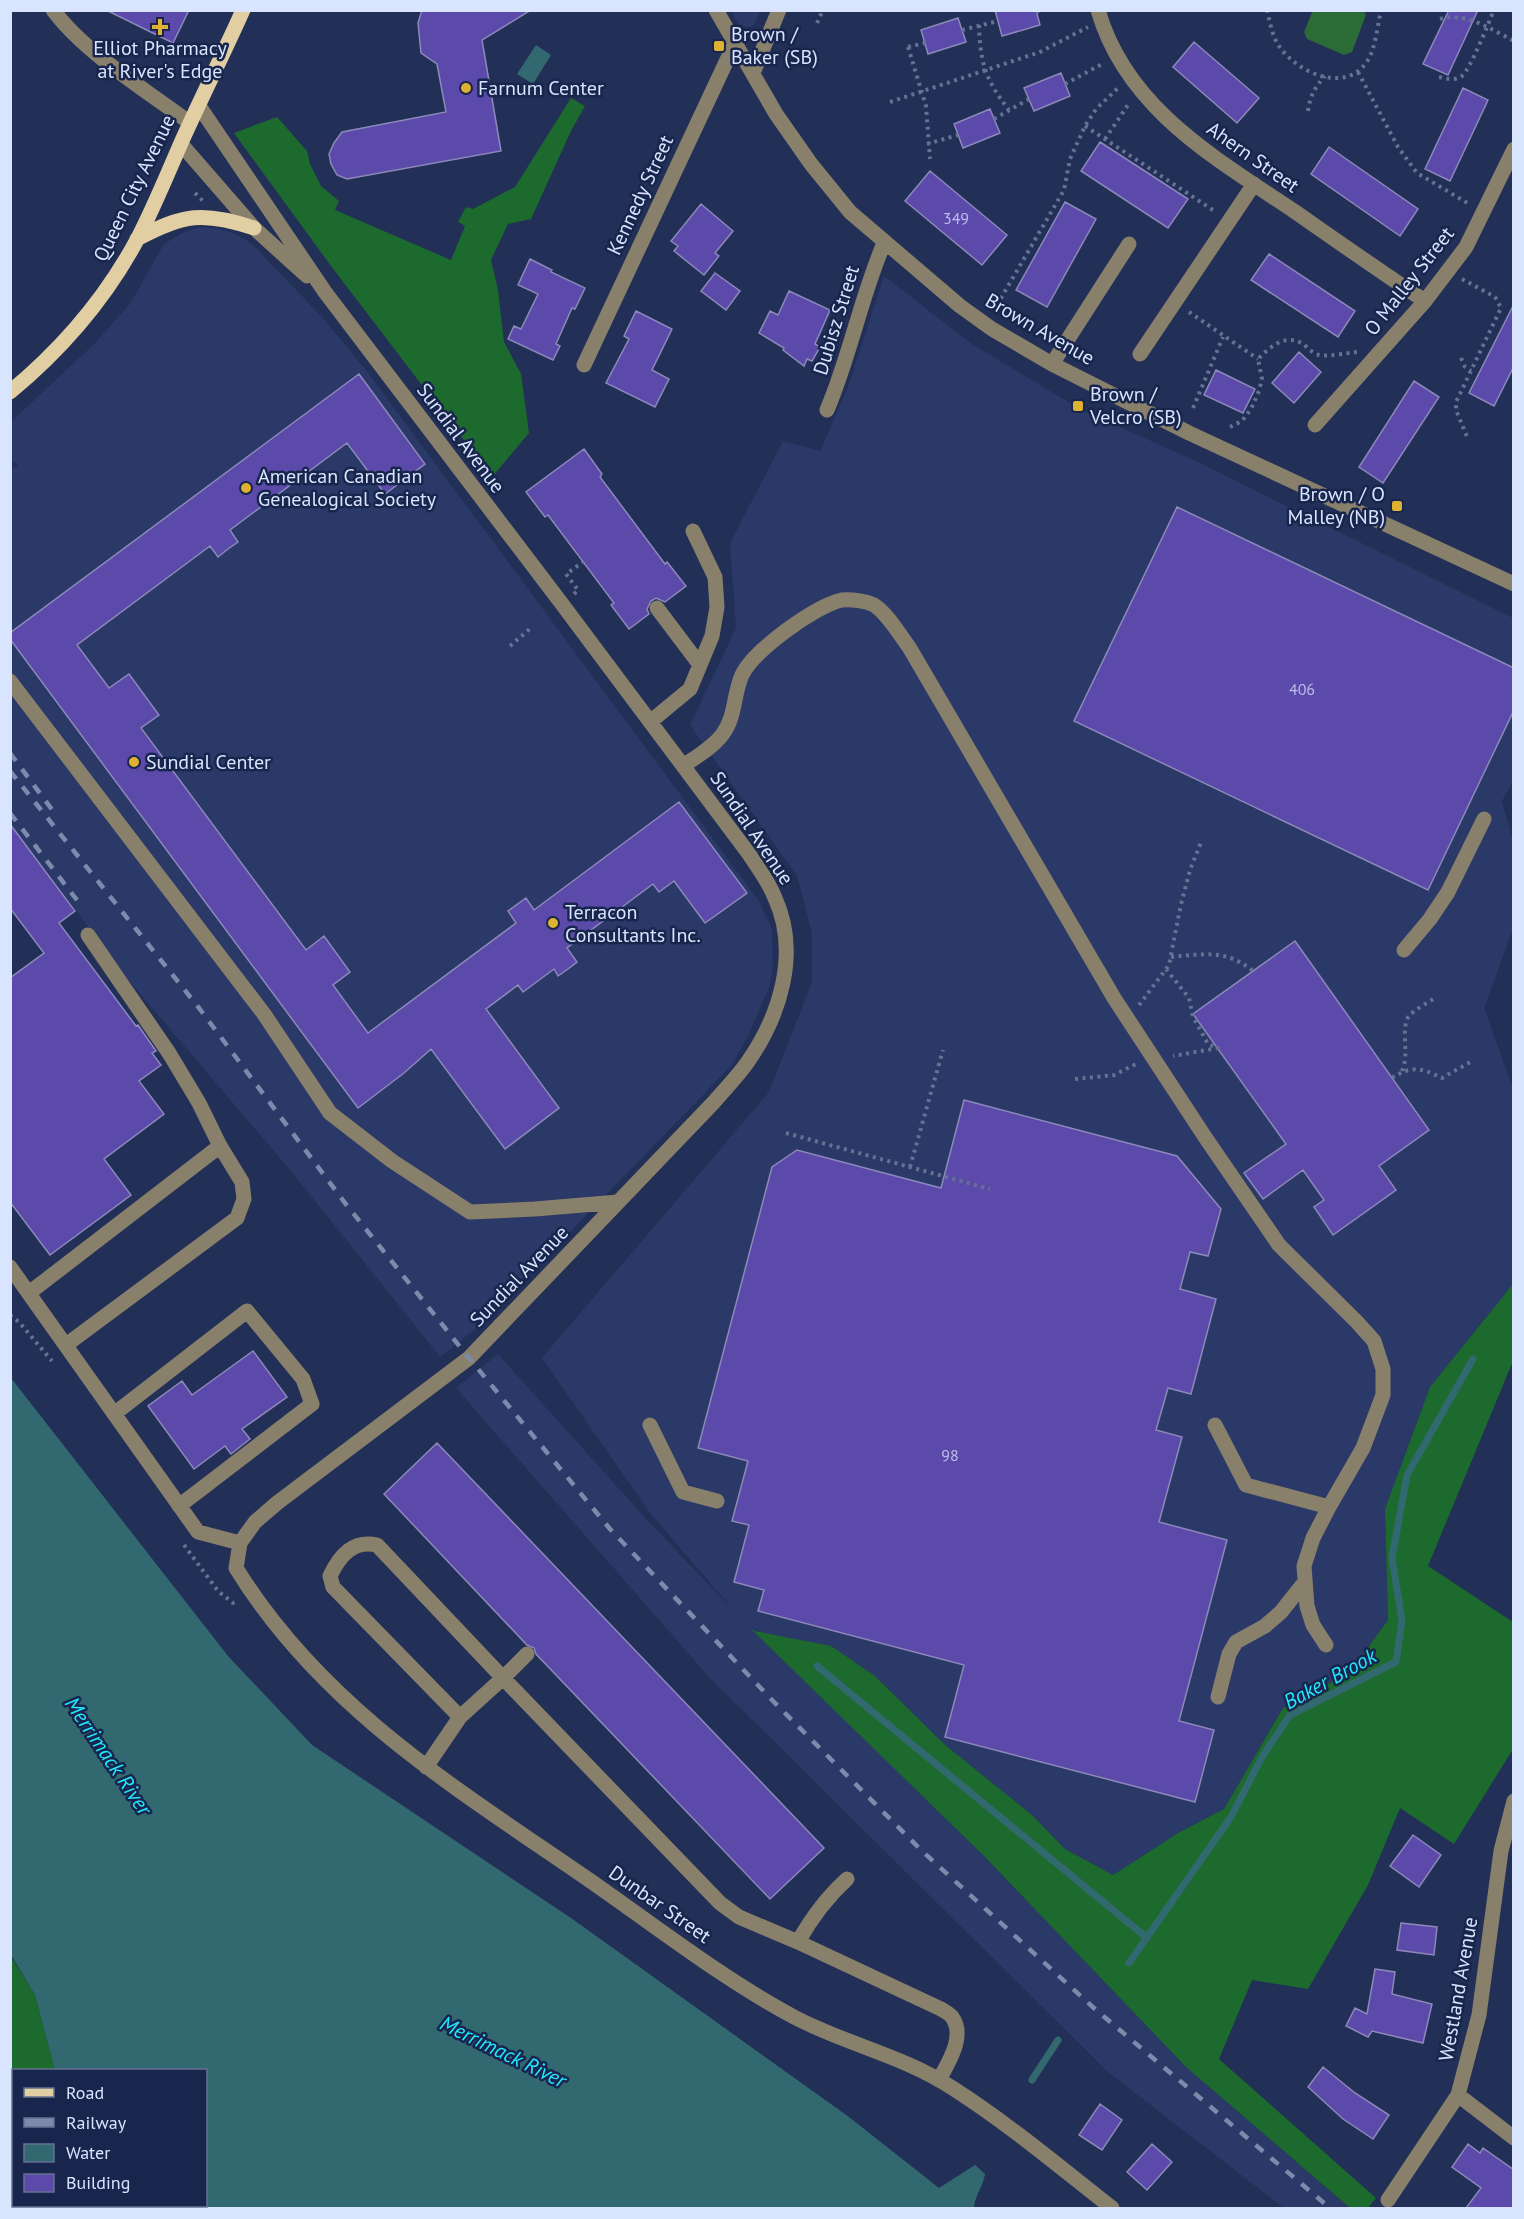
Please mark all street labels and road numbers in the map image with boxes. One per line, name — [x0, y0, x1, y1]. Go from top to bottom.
street label: Queen City Avenue — [87, 110, 181, 266]
street label: Ahern Street — [1202, 116, 1304, 198]
street label: Kennedy Street — [601, 131, 679, 259]
street label: O Malley Street — [1358, 221, 1460, 341]
street label: Dubisz Street — [807, 262, 865, 378]
street label: Brown Avenue — [981, 287, 1099, 371]
street label: Sundial Avenue — [411, 378, 511, 498]
street label: Sundial Avenue — [704, 766, 800, 890]
street label: Sundial Avenue — [464, 1220, 574, 1332]
street label: Dunbar Street — [604, 1859, 716, 1949]
street label: Westland Avenue — [1433, 1915, 1483, 2063]

